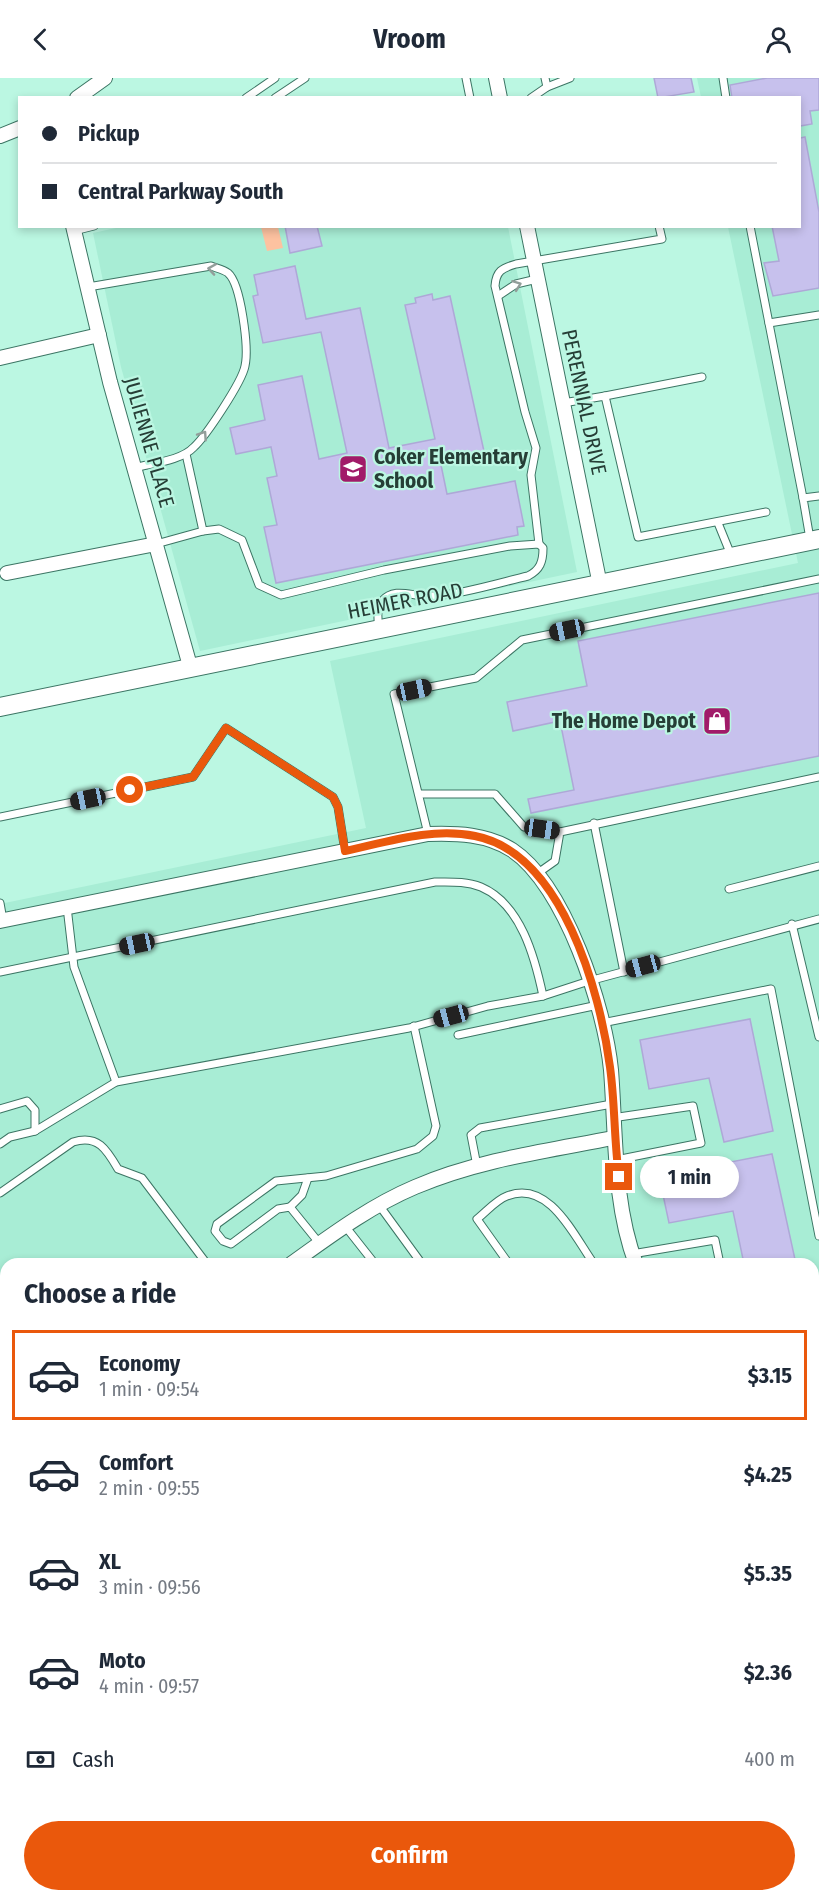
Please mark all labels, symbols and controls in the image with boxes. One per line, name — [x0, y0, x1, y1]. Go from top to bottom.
icon: back — [24, 23, 57, 56]
text: Vroom — [373, 23, 446, 55]
icon: person — [762, 23, 795, 56]
text: Pickup — [78, 120, 140, 147]
text: Central Parkway South — [78, 178, 284, 205]
one-way arrow — [207, 263, 217, 275]
one-way arrow — [511, 280, 522, 292]
street label: PERENNIAL DRIVE — [556, 327, 612, 477]
street label: JULIENNE PLACE — [118, 374, 180, 510]
one-way arrow — [196, 431, 207, 442]
place label: Coker Elementary School — [374, 444, 529, 494]
school or university icon: Coker Elementary School — [337, 453, 369, 485]
street label: HEIMER ROAD — [345, 577, 465, 625]
car — [548, 617, 586, 643]
car — [395, 677, 433, 703]
shop icon: The Home Depot — [701, 705, 733, 737]
place label: The Home Depot — [552, 708, 697, 734]
route start — [116, 776, 143, 803]
car — [69, 786, 107, 812]
car — [523, 818, 561, 840]
car — [118, 931, 156, 957]
car — [623, 953, 663, 979]
car — [431, 1003, 471, 1029]
callout: 1 min — [640, 1156, 739, 1198]
route end — [605, 1163, 632, 1190]
text: 1 min — [668, 1165, 711, 1189]
text: Choose a ride — [24, 1278, 176, 1310]
icon: car — [27, 1348, 81, 1402]
text: Economy — [99, 1350, 180, 1377]
text: $3.15 — [748, 1362, 792, 1389]
text: 1 min · 09:54 — [99, 1377, 199, 1401]
icon: car — [27, 1447, 81, 1501]
text: Comfort — [99, 1449, 173, 1476]
text: $4.25 — [744, 1461, 792, 1488]
text: 2 min · 09:55 — [99, 1476, 200, 1500]
icon: car — [27, 1546, 81, 1600]
text: XL — [99, 1548, 121, 1575]
text: $5.35 — [744, 1560, 792, 1587]
text: 3 min · 09:56 — [99, 1575, 201, 1599]
icon: car — [27, 1645, 81, 1699]
text: Moto — [99, 1647, 146, 1674]
text: $2.36 — [744, 1659, 792, 1686]
text: 4 min · 09:57 — [99, 1674, 199, 1698]
icon: cash — [24, 1743, 57, 1776]
text: Cash — [72, 1746, 115, 1773]
text: 400 m — [744, 1747, 795, 1771]
button: Confirm — [24, 1821, 795, 1890]

